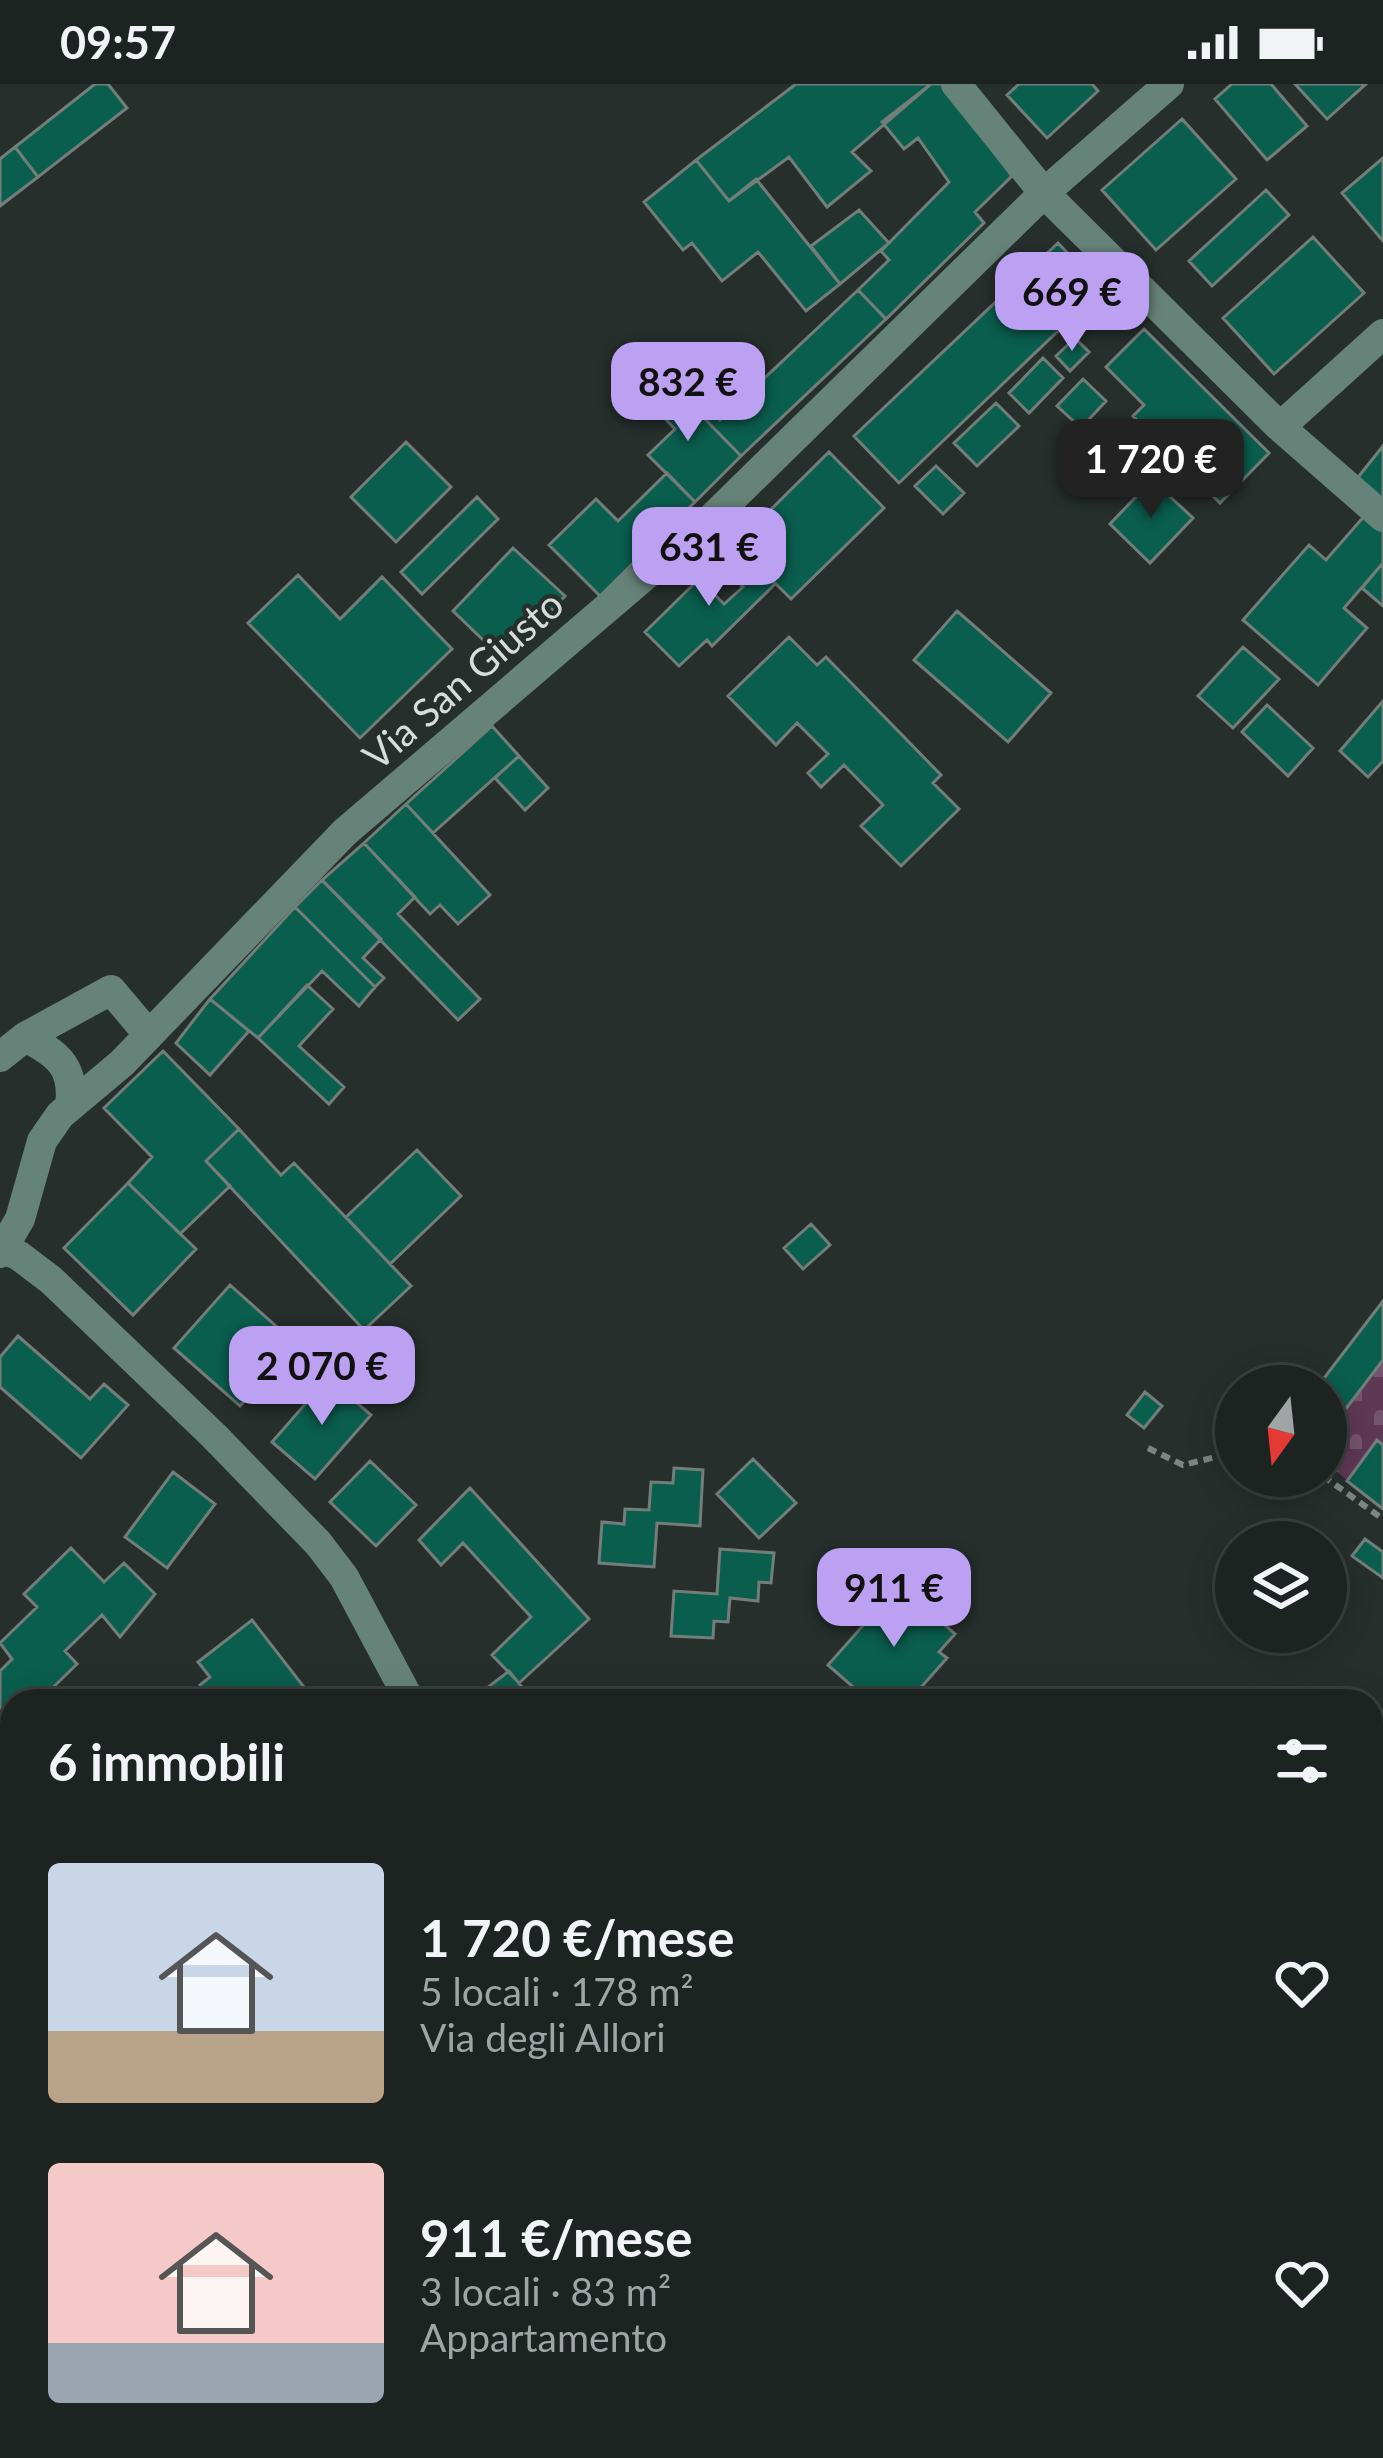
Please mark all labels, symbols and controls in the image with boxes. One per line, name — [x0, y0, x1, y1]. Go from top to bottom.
text: 09:57 — [60, 15, 176, 69]
pin: 669 € — [988, 252, 1156, 354]
text: 669 € — [1022, 268, 1122, 314]
pin: 832 € — [604, 342, 772, 444]
text: 832 € — [638, 358, 738, 404]
pin: 1 720 € — [1040, 419, 1262, 521]
text: 1 720 € — [1085, 435, 1217, 481]
pin: 631 € — [625, 507, 793, 609]
text: 631 € — [659, 523, 759, 569]
street label: Via San Giusto — [353, 580, 572, 778]
pin: 2 070 € — [211, 1326, 433, 1428]
text: 2 070 € — [256, 1342, 388, 1388]
north arrow — [1215, 1365, 1347, 1497]
map controls — [1215, 1365, 1347, 1653]
button: layers — [1215, 1521, 1347, 1653]
pin: 911 € — [810, 1548, 978, 1650]
text: 911 € — [844, 1564, 944, 1610]
icon: filters — [1269, 1728, 1335, 1794]
text: 6 immobili — [48, 1731, 285, 1792]
text: 1 720 €/mese — [420, 1907, 735, 1968]
icon: home — [144, 1911, 288, 2055]
icon: heart — [1269, 1950, 1335, 2016]
text: 5 locali · 178 m² — [420, 1968, 694, 2014]
text: Via degli Allori — [420, 2014, 666, 2060]
text: 911 €/mese — [420, 2207, 693, 2268]
icon: home — [144, 2211, 288, 2355]
icon: heart — [1269, 2250, 1335, 2316]
text: 3 locali · 83 m² — [420, 2268, 671, 2314]
text: Appartamento — [420, 2314, 667, 2360]

